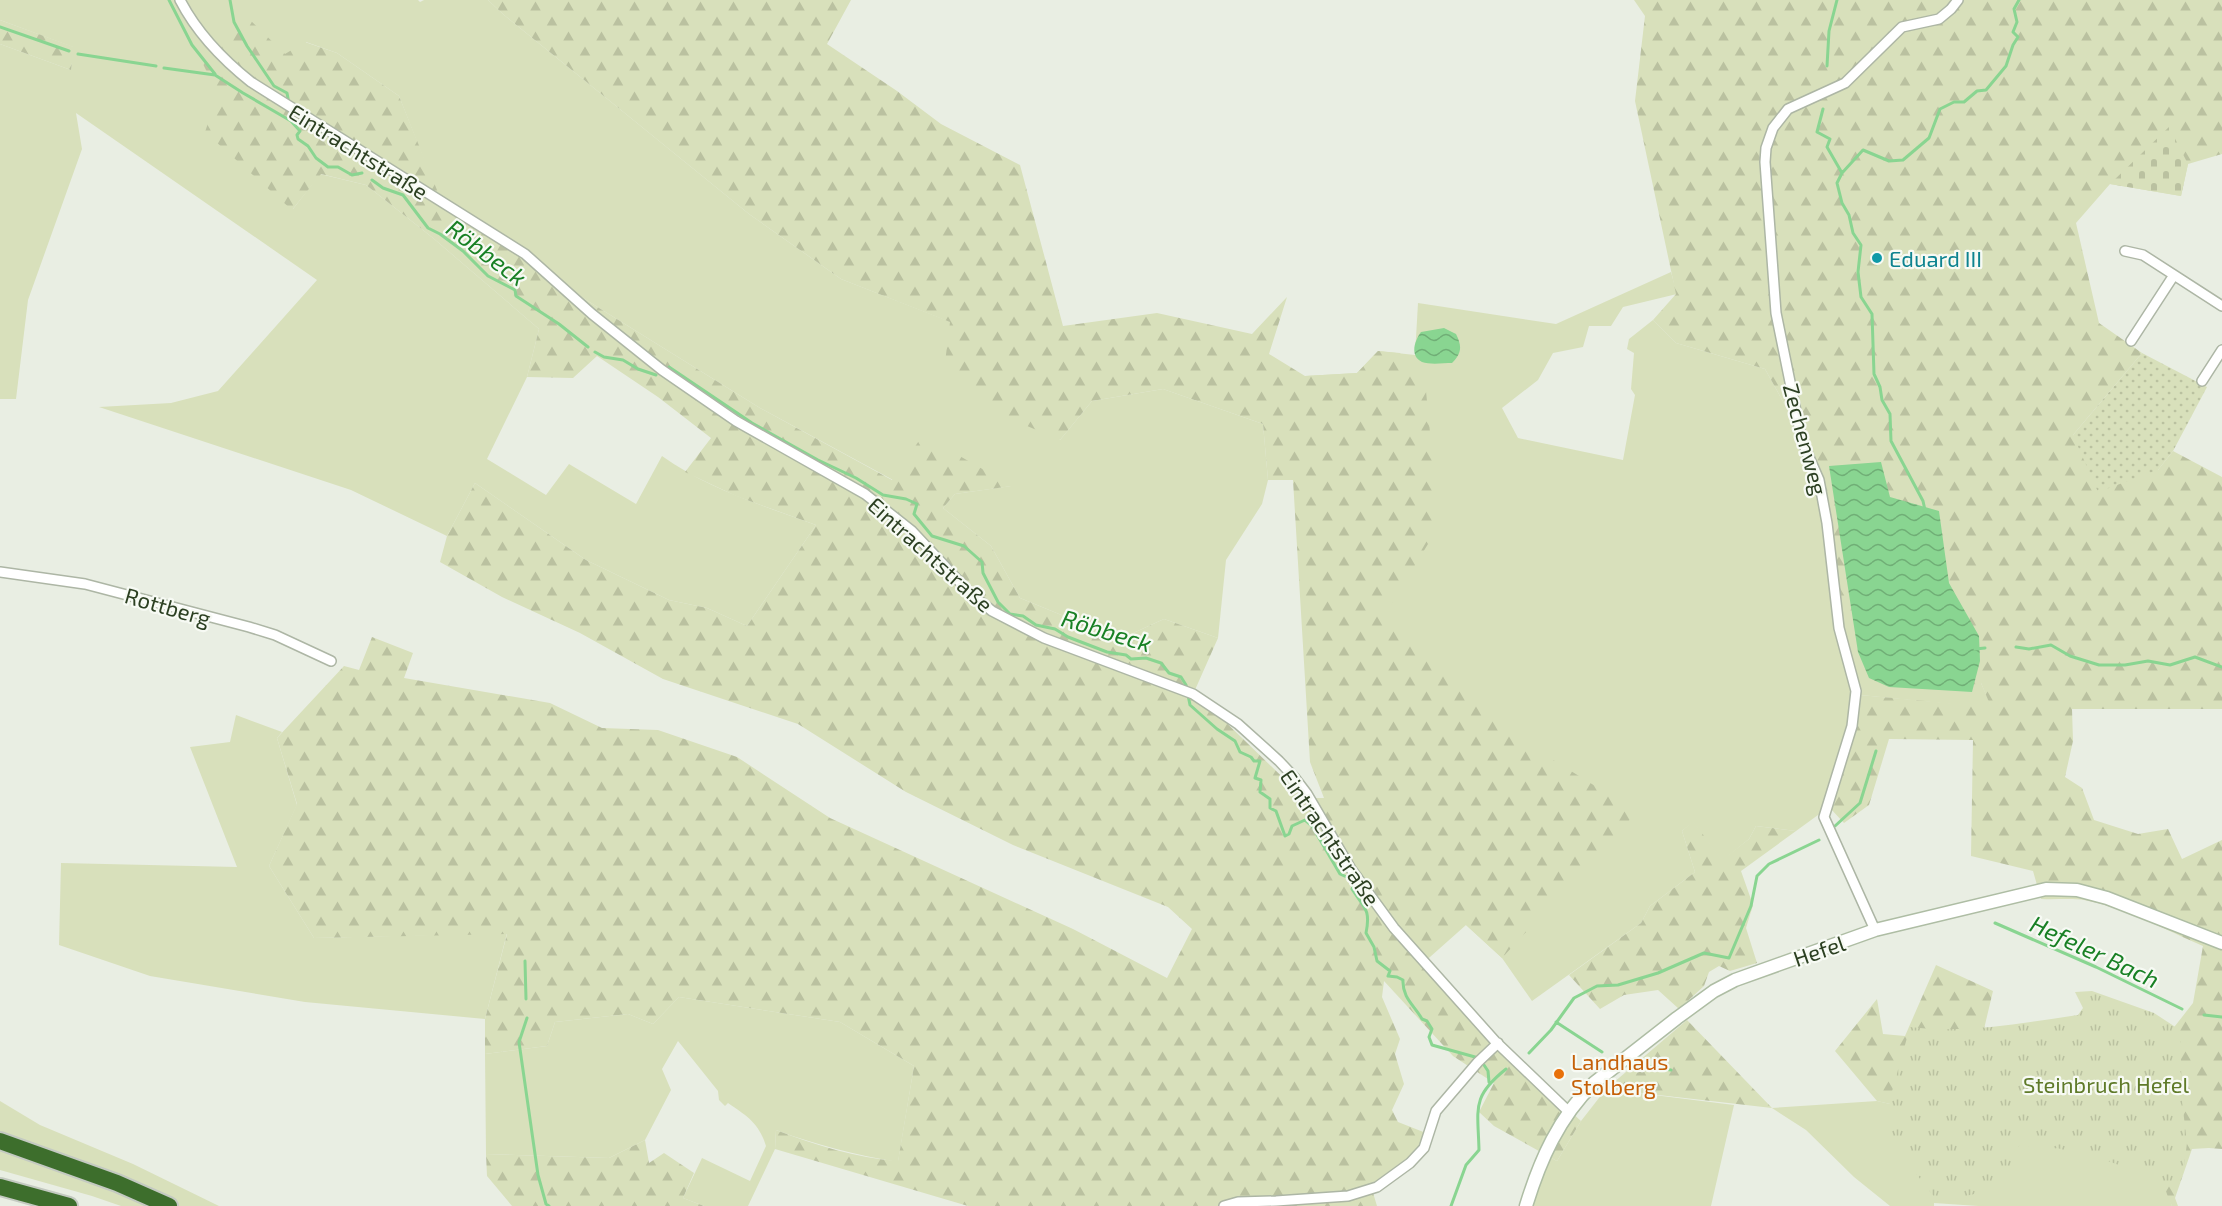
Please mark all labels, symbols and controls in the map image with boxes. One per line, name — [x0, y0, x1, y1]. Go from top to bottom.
street label: Eintrachtstraße — [285, 98, 433, 204]
water label: Röbbeck — [441, 213, 533, 291]
place label: Eduard III — [1889, 245, 1982, 271]
marker: Eduard III — [1870, 251, 1884, 265]
street label: Zechenweg — [1779, 380, 1833, 498]
street label: Eintrachtstraße — [863, 491, 999, 617]
street label: Rottberg — [122, 581, 214, 631]
water label: Röbbeck — [1058, 603, 1156, 657]
street label: Eintrachtstraße — [1276, 764, 1386, 910]
water label: Hefeler Bach — [2026, 908, 2164, 994]
street label: Hefel — [1790, 929, 1849, 971]
place label: Landhaus Stolberg — [1571, 1048, 1668, 1099]
marker: Landhaus Stolberg — [1552, 1067, 1566, 1081]
park label: Steinbruch Hefel — [2023, 1071, 2189, 1097]

